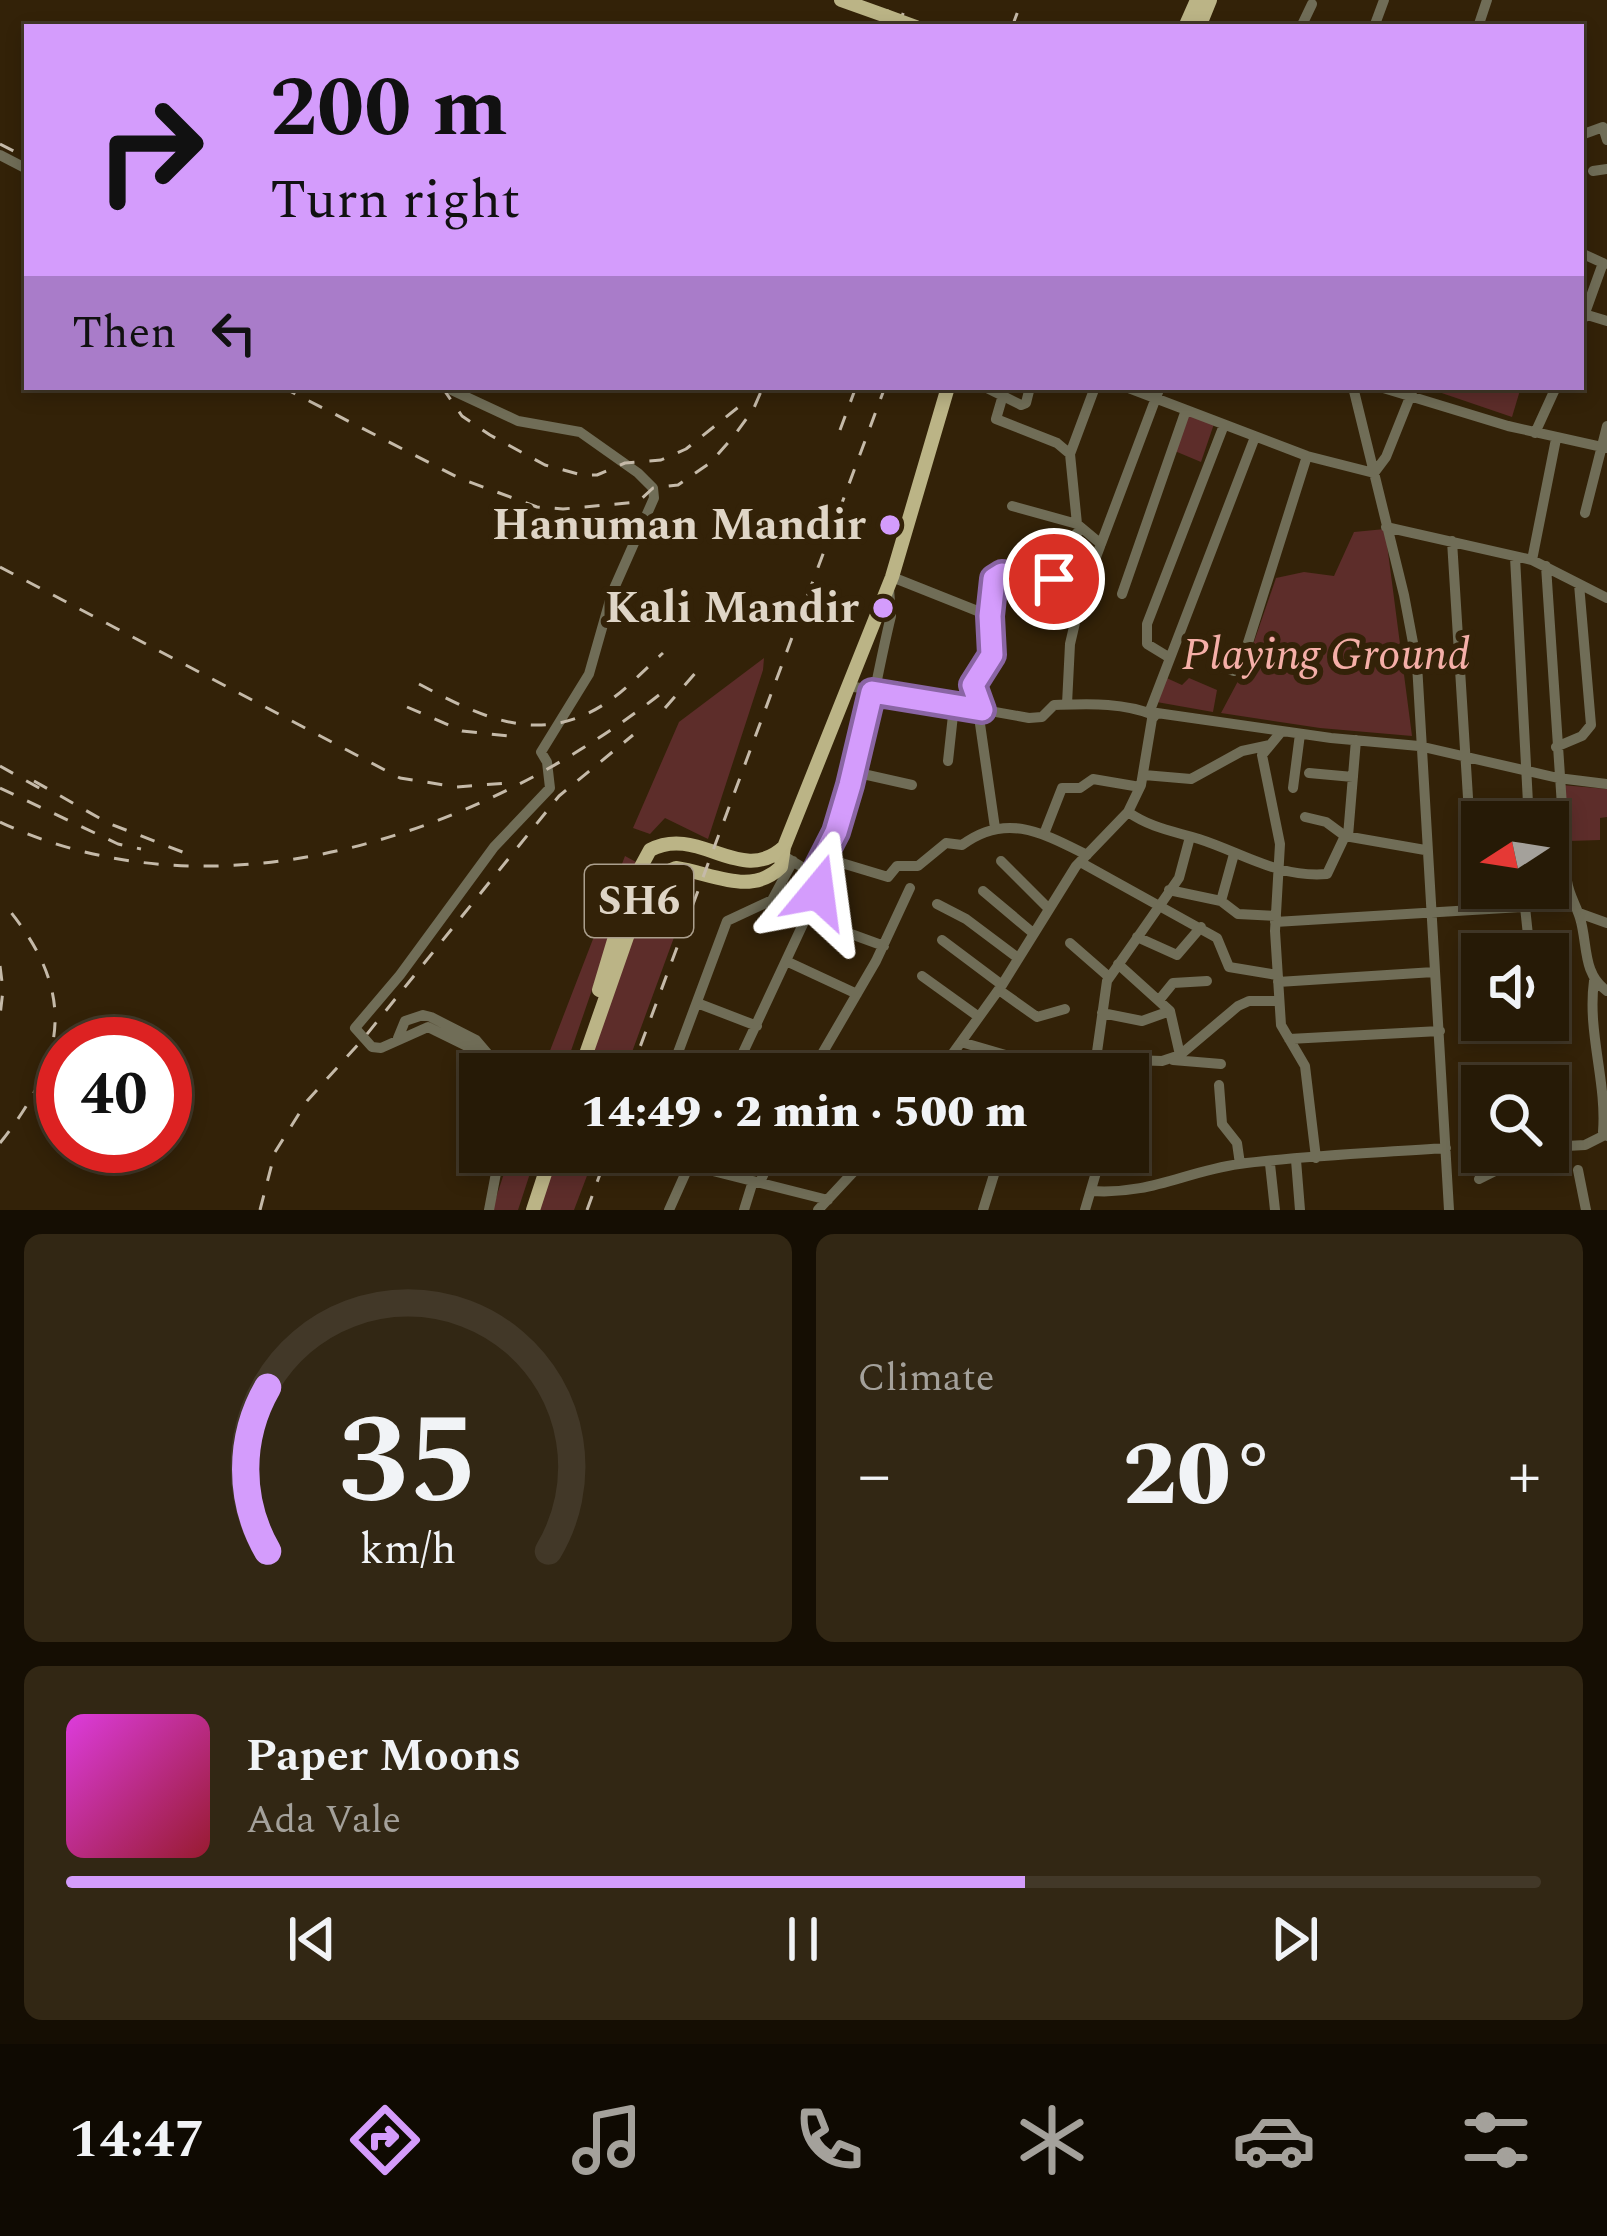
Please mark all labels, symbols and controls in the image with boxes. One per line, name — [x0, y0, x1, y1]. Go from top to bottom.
text: 200 m — [270, 45, 508, 173]
icon: right — [72, 72, 228, 228]
text: Turn right — [270, 160, 520, 242]
text: Then — [72, 299, 177, 368]
icon: left — [201, 300, 267, 366]
place label: Hanuman Mandir — [492, 491, 867, 560]
marker: Hanuman Mandir — [877, 512, 903, 538]
pin — [1003, 528, 1105, 630]
icon: arrive — [1021, 546, 1087, 612]
place label: Kali Mandir — [605, 574, 860, 643]
marker: Kali Mandir — [870, 595, 896, 621]
park label: Playing Ground — [1182, 621, 1470, 690]
north arrow — [1461, 801, 1569, 909]
map controls — [1461, 801, 1569, 1173]
position arrow — [755, 829, 881, 955]
road number: SH6 — [585, 865, 693, 937]
button: sound — [1461, 933, 1569, 1041]
speed limit sign: 40 — [36, 1017, 192, 1173]
button: search — [1461, 1065, 1569, 1173]
text: 14:49 · 2 min · 500 m — [581, 1078, 1027, 1147]
text: Climate — [858, 1349, 995, 1408]
text: 35 — [338, 1368, 478, 1558]
text: 20° — [1123, 1408, 1276, 1545]
text: − — [858, 1426, 891, 1527]
text: + — [1508, 1426, 1541, 1527]
text: km/h — [359, 1518, 456, 1583]
text: Paper Moons — [246, 1722, 521, 1791]
text: Ada Vale — [246, 1791, 401, 1850]
icon: previous — [279, 1906, 345, 1972]
icon: pause — [770, 1906, 836, 1972]
icon: next — [1262, 1906, 1328, 1972]
icon: directions — [343, 2098, 427, 2182]
icon: music — [565, 2098, 649, 2182]
icon: phone — [787, 2098, 871, 2182]
icon: climate — [1010, 2098, 1094, 2182]
icon: car — [1232, 2098, 1316, 2182]
icon: filters — [1454, 2098, 1538, 2182]
text: 14:47 — [69, 2099, 205, 2181]

